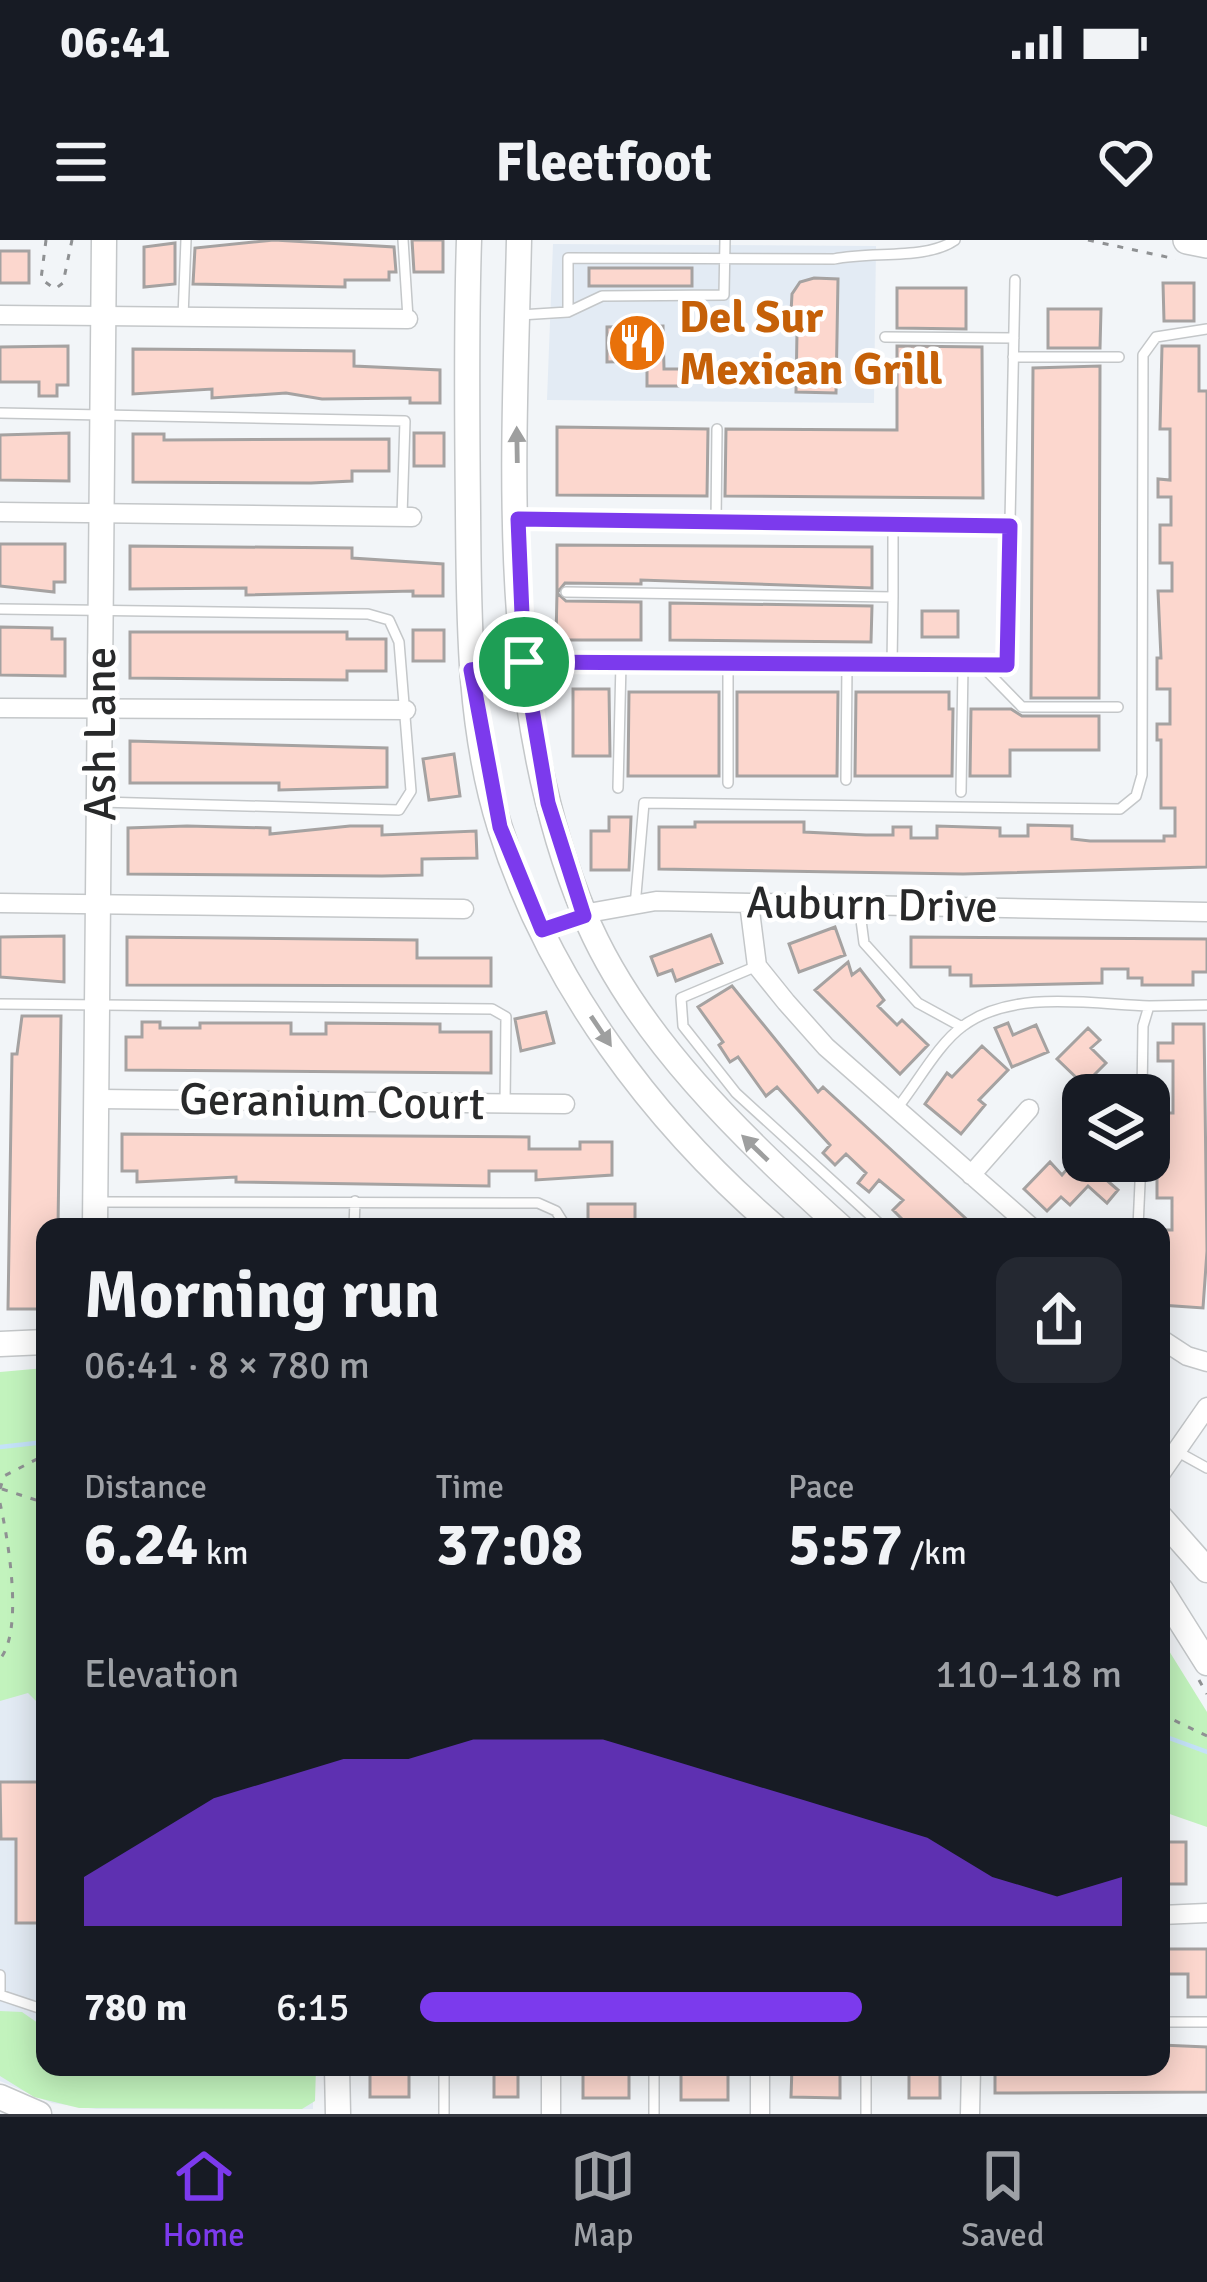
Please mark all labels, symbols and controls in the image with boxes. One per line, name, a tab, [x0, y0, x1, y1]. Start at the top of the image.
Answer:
text: 06:41	[60, 15, 170, 70]
icon: menu	[48, 129, 114, 195]
text: Fleetfoot	[495, 129, 712, 196]
icon: heart	[1093, 129, 1159, 195]
place label: Del Sur Mexican Grill	[679, 290, 943, 397]
restaurant icon: Del Sur Mexican Grill	[606, 312, 668, 374]
one-way arrow	[508, 425, 527, 463]
pin	[473, 611, 575, 713]
icon: arrive	[491, 629, 557, 695]
street label: Ash Lane	[73, 647, 128, 821]
street label: Auburn Drive	[746, 875, 998, 935]
one-way arrow	[589, 1015, 611, 1048]
street label: Geranium Court	[179, 1072, 485, 1132]
map controls	[1062, 1074, 1170, 1182]
button: layers	[1062, 1074, 1170, 1182]
one-way arrow	[741, 1134, 770, 1162]
text: Morning run	[84, 1255, 440, 1336]
button: share	[996, 1257, 1122, 1383]
text: 06:41 · 8 × 780 m	[84, 1341, 370, 1389]
text: Distance	[84, 1467, 207, 1508]
text: Time	[436, 1467, 504, 1508]
text: Pace	[788, 1467, 854, 1508]
text: 6.24	[84, 1508, 198, 1582]
text: 37:08	[436, 1508, 583, 1582]
text: 5:57	[788, 1508, 903, 1582]
text: km	[198, 1533, 249, 1574]
text: /km	[903, 1533, 967, 1574]
text: Elevation	[84, 1650, 239, 1698]
text: 110–118 m	[935, 1650, 1122, 1698]
text: 780 m	[84, 1983, 187, 2031]
text: 6:15	[276, 1983, 350, 2031]
tab: Home	[163, 2143, 245, 2256]
tab: Map	[570, 2143, 636, 2256]
tab: Saved	[961, 2143, 1044, 2256]

